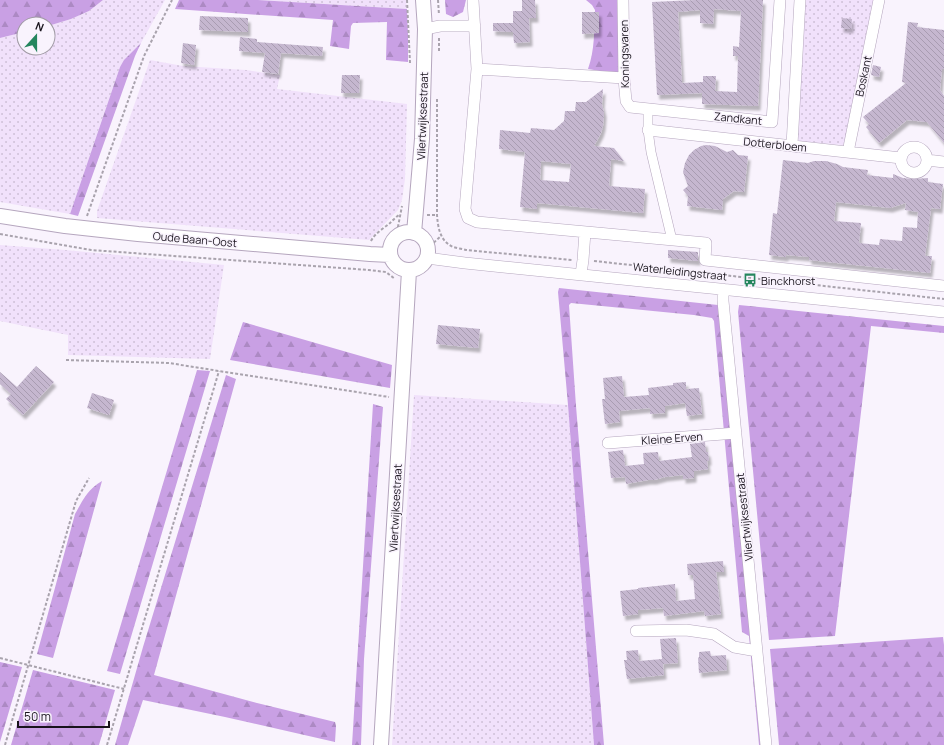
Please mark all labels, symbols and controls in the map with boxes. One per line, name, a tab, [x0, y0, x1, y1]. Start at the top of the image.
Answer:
north arrow	[16, 16, 56, 56]
text: N	[33, 18, 46, 35]
street label: Koningsvaren	[616, 20, 632, 88]
street label: Boskant	[851, 54, 875, 98]
street label: Vliertwijksestraat	[413, 72, 431, 160]
street label: Zandkant	[713, 108, 763, 128]
street label: Dotterbloem	[743, 133, 807, 155]
street label: Oude Baan-Oost	[152, 228, 238, 250]
street label: Waterleidingstraat	[632, 259, 728, 283]
bus stop icon: Binckhorst	[742, 272, 758, 288]
place label: Binckhorst	[761, 273, 815, 288]
street label: Kleine Erven	[641, 428, 703, 448]
street label: Vliertwijksestraat	[385, 464, 405, 552]
street label: Vliertwijksestraat	[732, 472, 756, 562]
scale bar	[18, 703, 109, 729]
text: 50 m	[24, 708, 51, 725]

